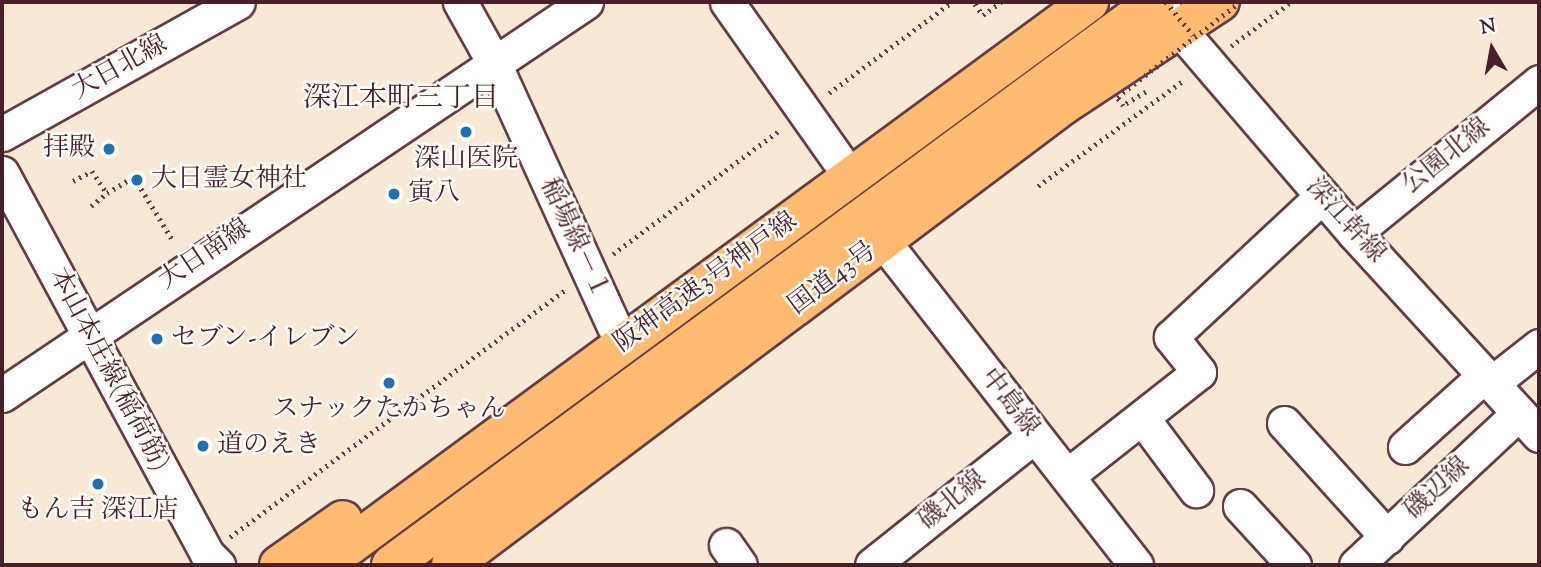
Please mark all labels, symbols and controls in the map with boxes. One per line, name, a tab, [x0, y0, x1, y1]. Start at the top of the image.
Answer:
text: N	[1478, 13, 1498, 42]
north arrow	[1457, 14, 1527, 84]
street label: 大日北線	[67, 29, 173, 107]
district label: 深江本町三丁目	[303, 82, 499, 116]
street label: 公園北線	[1397, 112, 1497, 202]
marker: 深山医院	[456, 122, 476, 142]
place label: 拝殿	[43, 133, 95, 165]
marker: 拝殿	[101, 141, 117, 157]
place label: 深山医院	[414, 144, 518, 176]
place label: 大日霊女神社	[151, 164, 307, 196]
marker: 大日霊女神社	[129, 172, 145, 188]
street label: 深江幹線	[1299, 172, 1391, 270]
street label: 稲場線－１	[532, 173, 616, 305]
place label: 寅八	[408, 178, 460, 210]
marker: 寅八	[386, 186, 402, 202]
street label: 阪神高速3号神戸線	[608, 206, 804, 360]
street label: 大日南線	[153, 213, 257, 297]
street label: 国道43号	[783, 236, 883, 322]
street label: 本山本庄線(稲荷筋)	[41, 263, 175, 477]
place label: セブン-イレブン	[171, 323, 362, 355]
marker: セブン-イレブン	[149, 331, 165, 347]
street label: 中島線	[973, 363, 1045, 443]
marker: スナックたかちゃん	[381, 375, 397, 391]
place label: スナックたかちゃん	[272, 394, 506, 426]
place label: 道のえき	[217, 430, 321, 462]
marker: 道のえき	[195, 438, 211, 454]
street label: 磯辺線	[1399, 451, 1477, 527]
street label: 磯北線	[913, 464, 993, 538]
marker: もん吉 深江店	[90, 476, 106, 492]
place label: もん吉 深江店	[17, 495, 179, 527]

